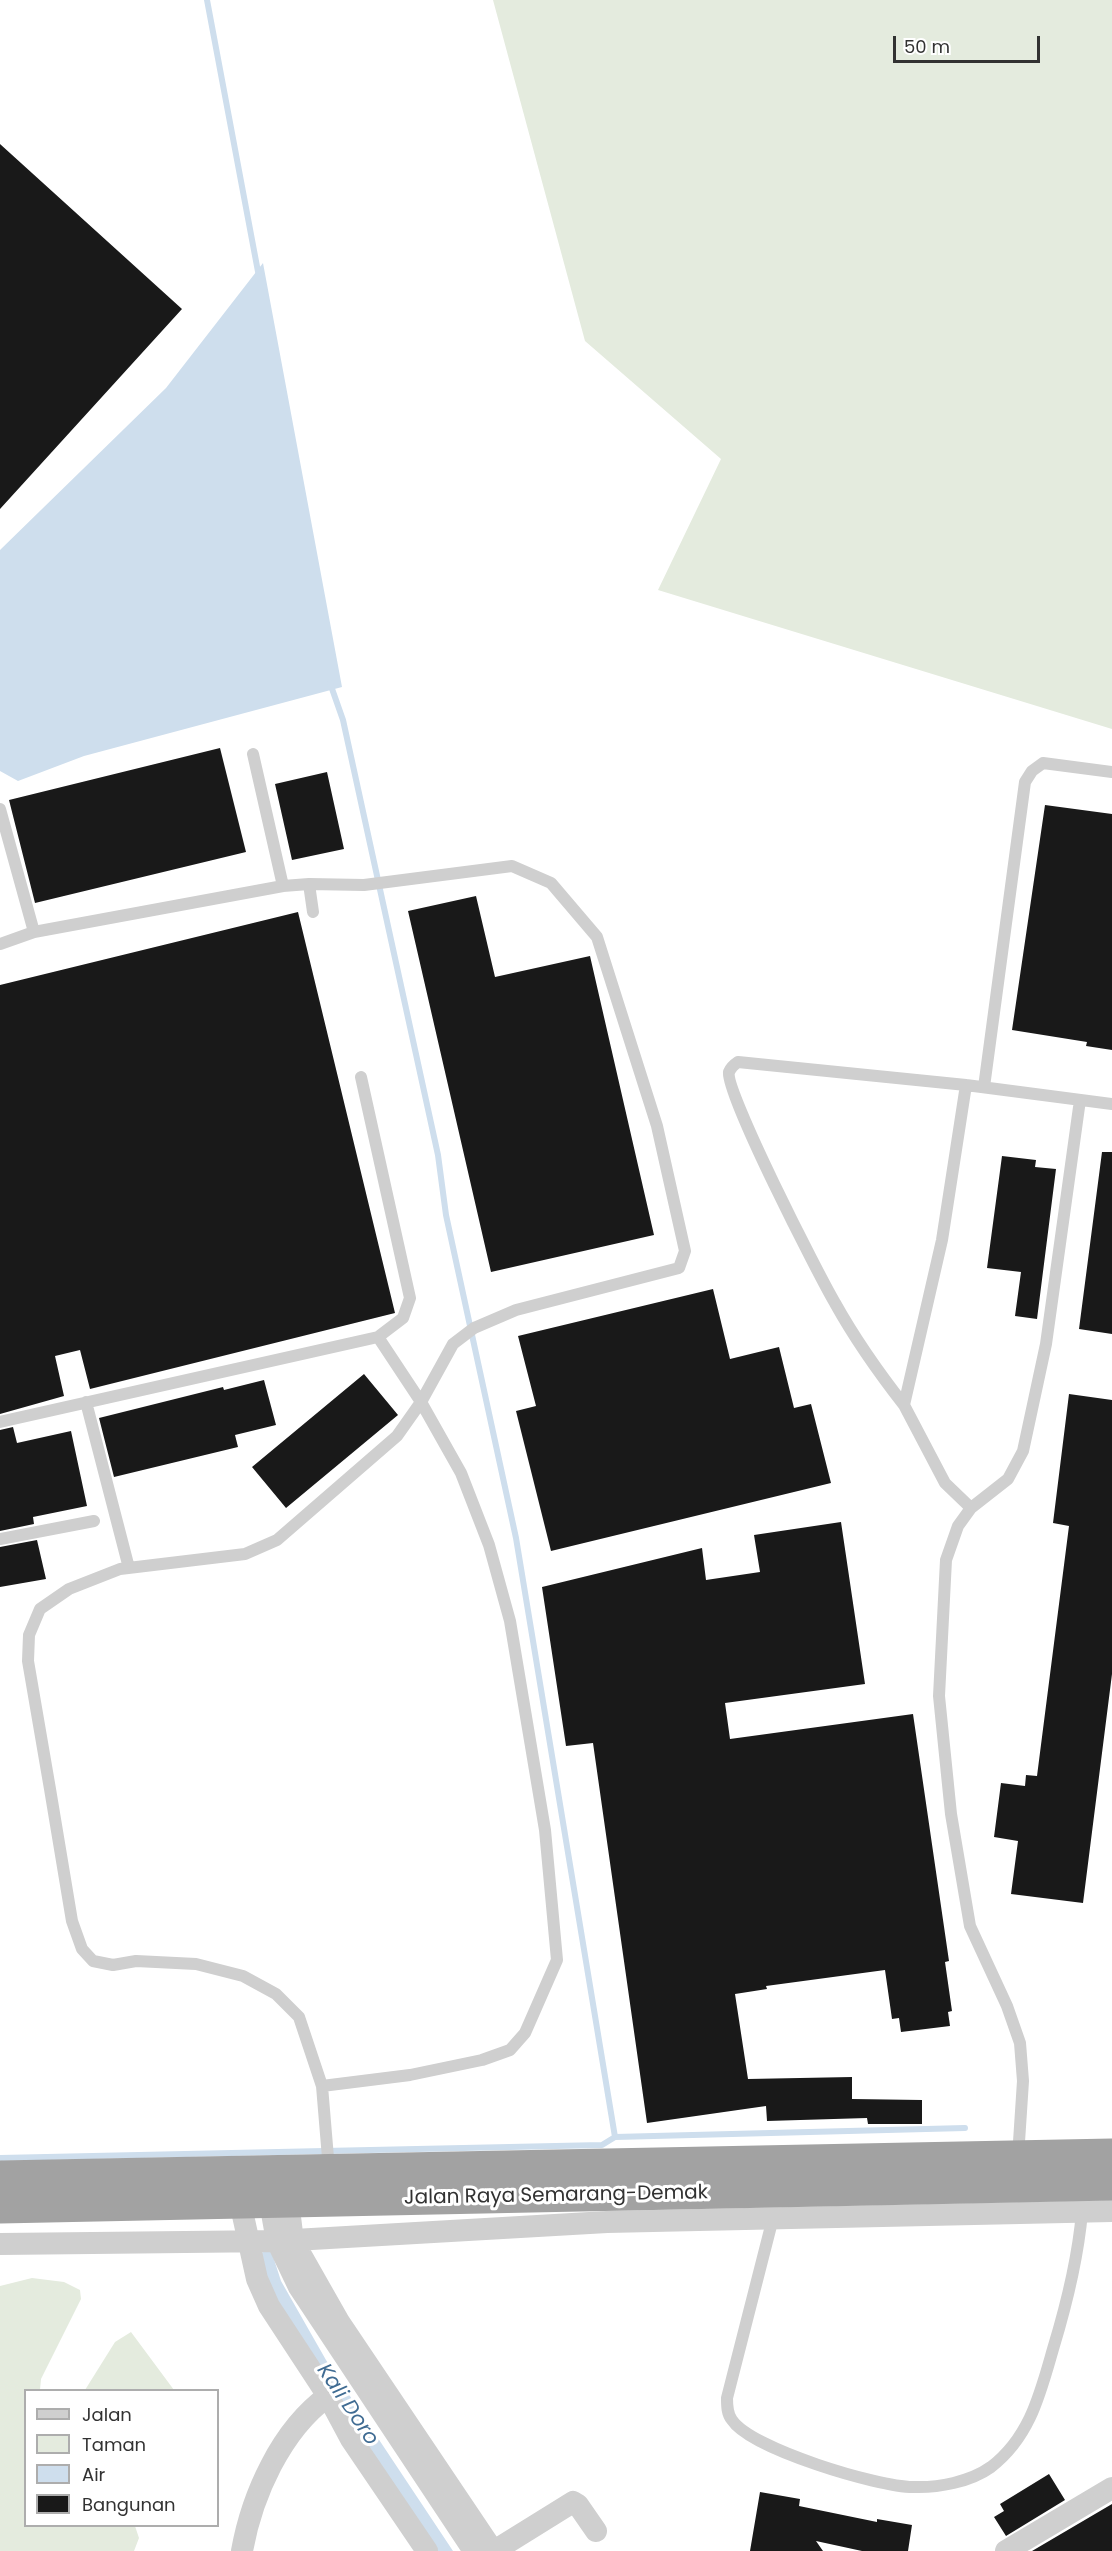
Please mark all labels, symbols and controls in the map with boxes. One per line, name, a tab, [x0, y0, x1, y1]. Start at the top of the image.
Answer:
scale bar	[896, 24, 1043, 62]
text: 50 m	[904, 34, 950, 59]
street label: Jalan Raya Semarang-Demak	[404, 2181, 708, 2211]
water label: Kali Doro	[311, 2359, 383, 2451]
legend	[24, 2389, 219, 2527]
text: Jalan	[82, 2402, 132, 2427]
text: Taman	[82, 2432, 146, 2457]
text: Air	[82, 2462, 105, 2487]
text: Bangunan	[82, 2492, 176, 2517]

